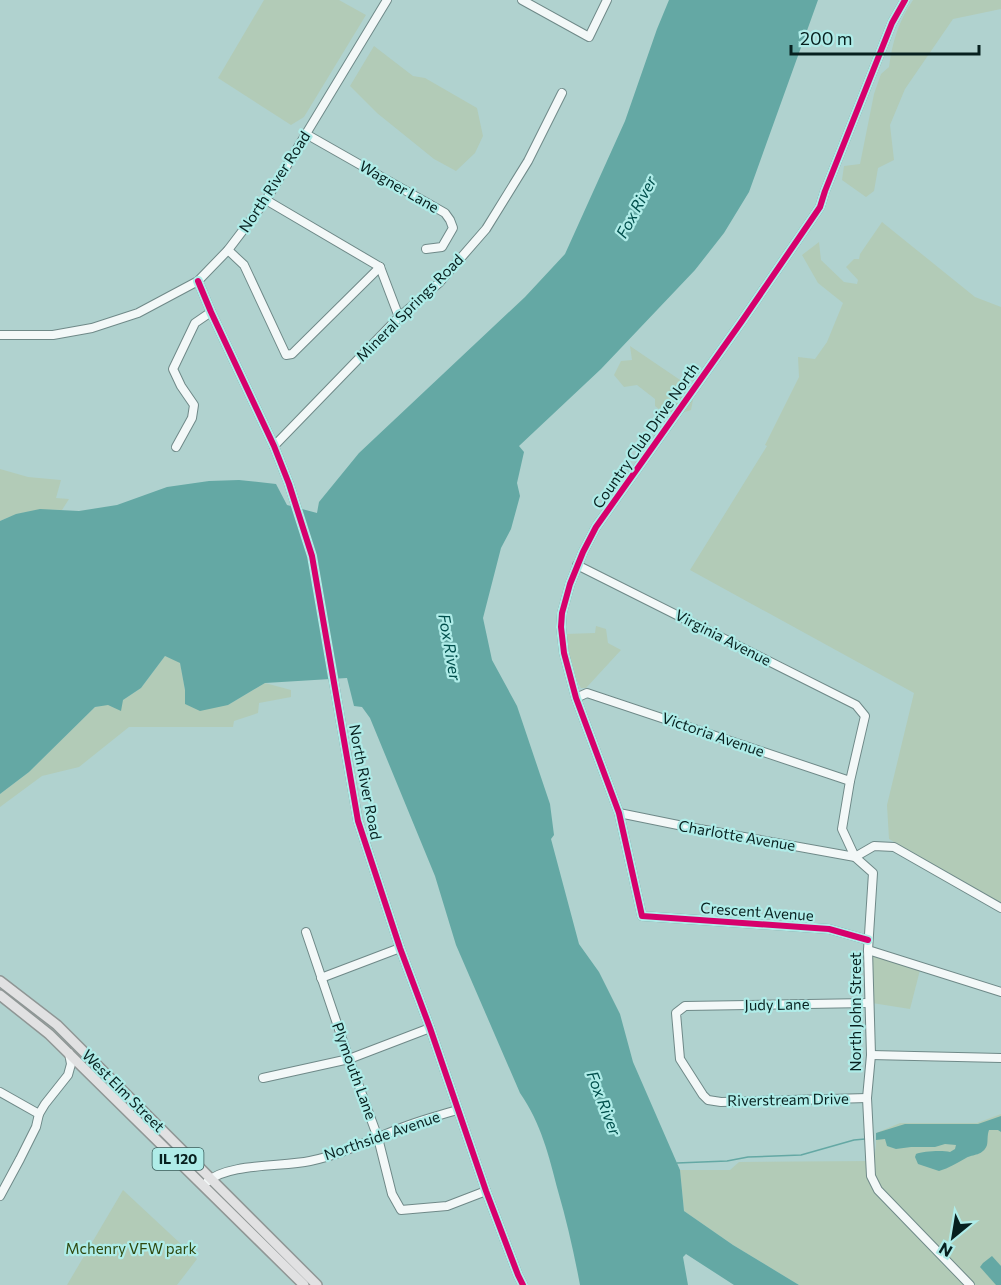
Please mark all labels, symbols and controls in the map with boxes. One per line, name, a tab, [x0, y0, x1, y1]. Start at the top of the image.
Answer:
scale bar	[791, 18, 978, 56]
text: 200 m	[800, 27, 853, 49]
street label: North River Road	[235, 127, 314, 235]
street label: Wagner Lane	[357, 156, 443, 216]
water label: Fox River	[611, 172, 660, 241]
street label: Mineral Springs Road	[352, 250, 467, 365]
street label: Country Club Drive North	[588, 359, 702, 512]
street label: Virginia Avenue	[672, 605, 775, 669]
water label: Fox River	[435, 612, 466, 682]
street label: Victoria Avenue	[660, 708, 767, 760]
street label: North River Road	[346, 723, 386, 841]
street label: Charlotte Avenue	[677, 816, 797, 854]
street label: Crescent Avenue	[700, 898, 814, 924]
street label: North John Street	[846, 952, 864, 1072]
street label: Judy Lane	[744, 994, 810, 1014]
street label: Plymouth Lane	[329, 1020, 381, 1122]
street label: West Elm Street	[79, 1045, 169, 1135]
water label: Fox River	[584, 1068, 626, 1138]
street label: Riverstream Drive	[727, 1089, 849, 1109]
street label: Northside Avenue	[321, 1107, 442, 1163]
road number: IL 120	[152, 1148, 204, 1170]
north arrow	[923, 1207, 983, 1267]
park label: Mchenry VFW park	[65, 1239, 197, 1257]
text: N	[935, 1239, 955, 1262]

